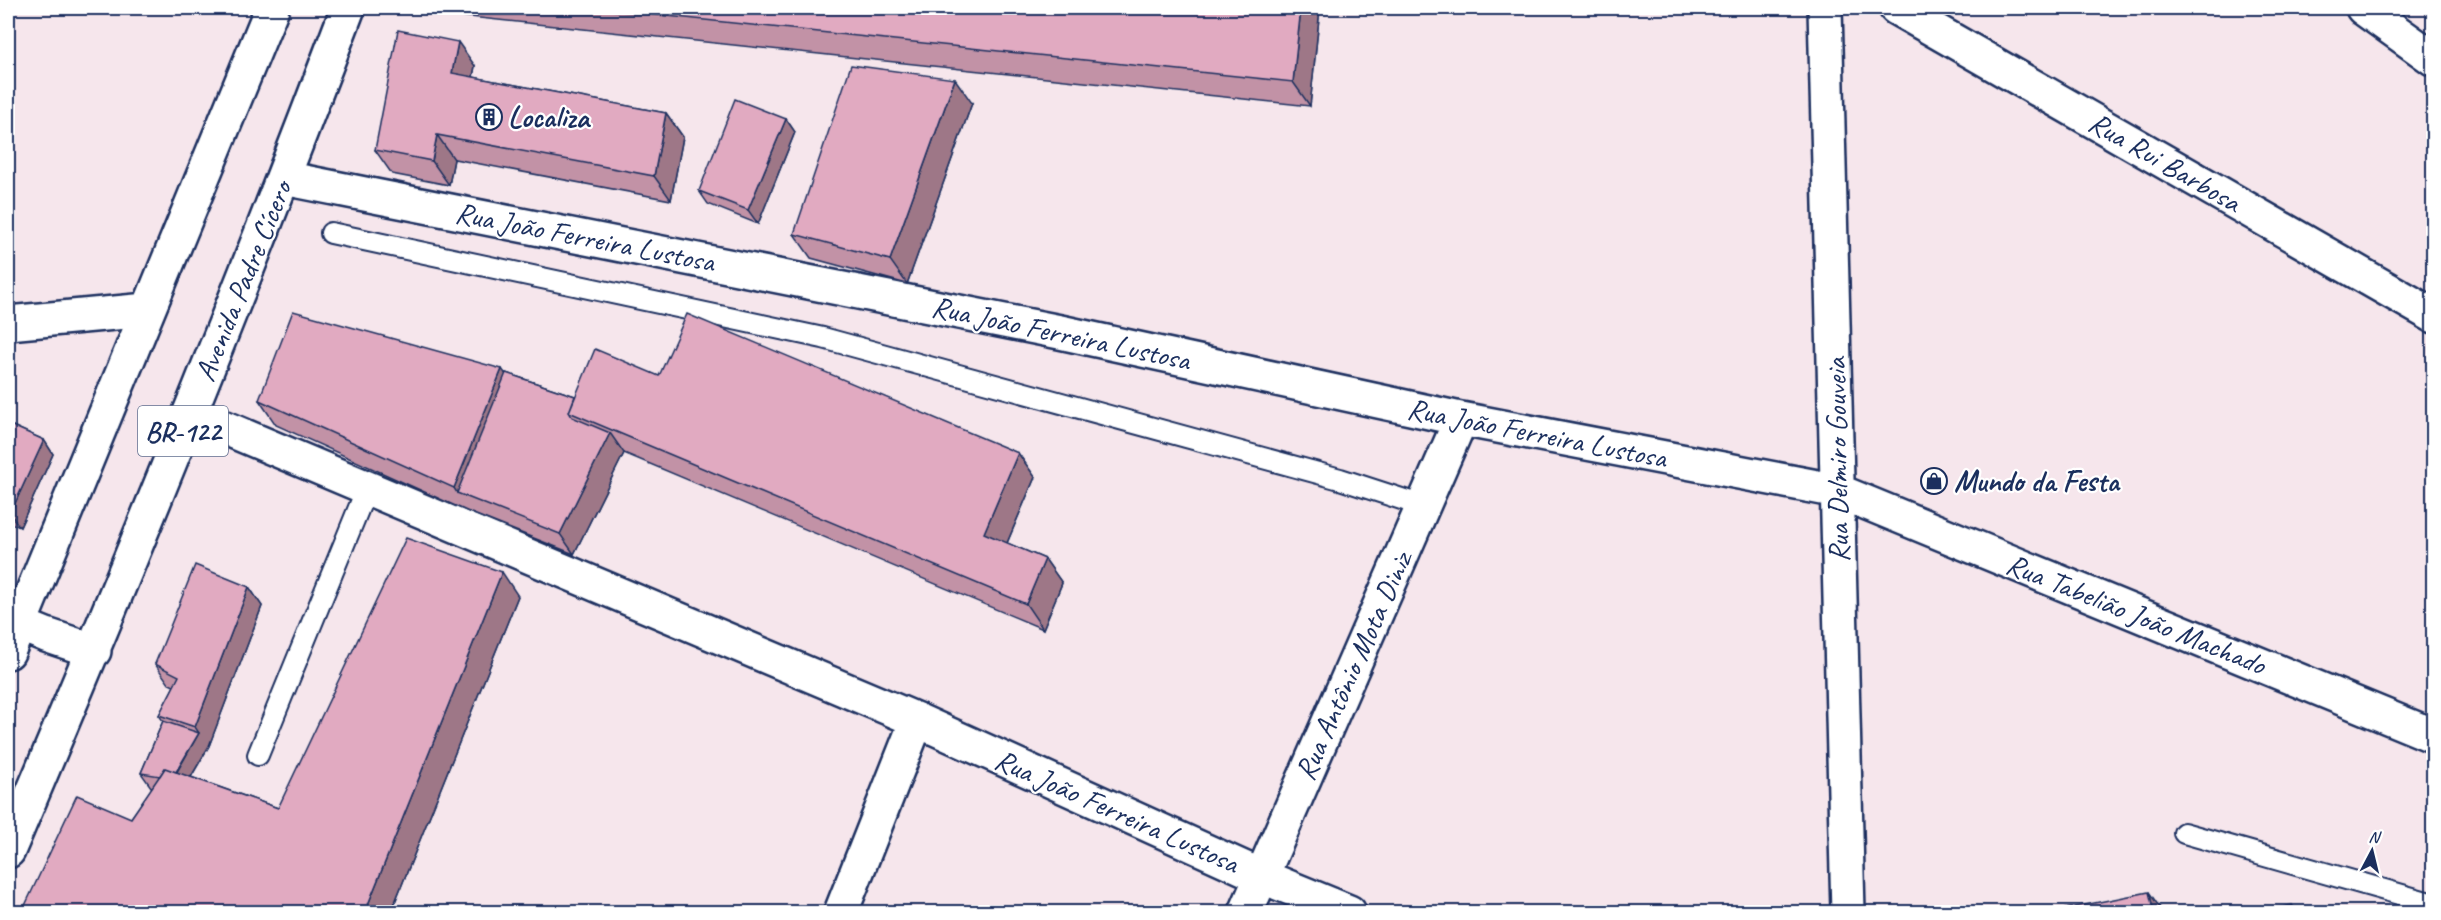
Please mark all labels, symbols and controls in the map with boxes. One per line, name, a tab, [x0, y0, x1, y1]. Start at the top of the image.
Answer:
place label: Localiza	[508, 98, 592, 136]
building icon: Localiza	[474, 102, 504, 132]
street label: Rua Rui Barbosa	[2082, 103, 2250, 222]
street label: Avenida Padre Cícero	[186, 172, 302, 387]
street label: Rua João Ferreira Lustosa	[452, 193, 720, 281]
street label: Rua João Ferreira Lustosa	[928, 287, 1196, 379]
street label: Rua Delmiro Gouveia	[1816, 355, 1858, 563]
street label: Rua João Ferreira Lustosa	[1404, 389, 1672, 477]
road number: BR-122	[138, 406, 228, 456]
place label: Mundo da Festa	[1954, 462, 2121, 500]
shop icon: Mundo da Festa	[1919, 466, 1949, 496]
street label: Rua Antônio Mota Diniz	[1286, 543, 1422, 786]
street label: Rua Tabelião João Machado	[2001, 545, 2273, 684]
street label: Rua João Ferreira Lustosa	[989, 740, 1247, 883]
north arrow	[2342, 821, 2402, 881]
text: N	[2368, 827, 2383, 848]

